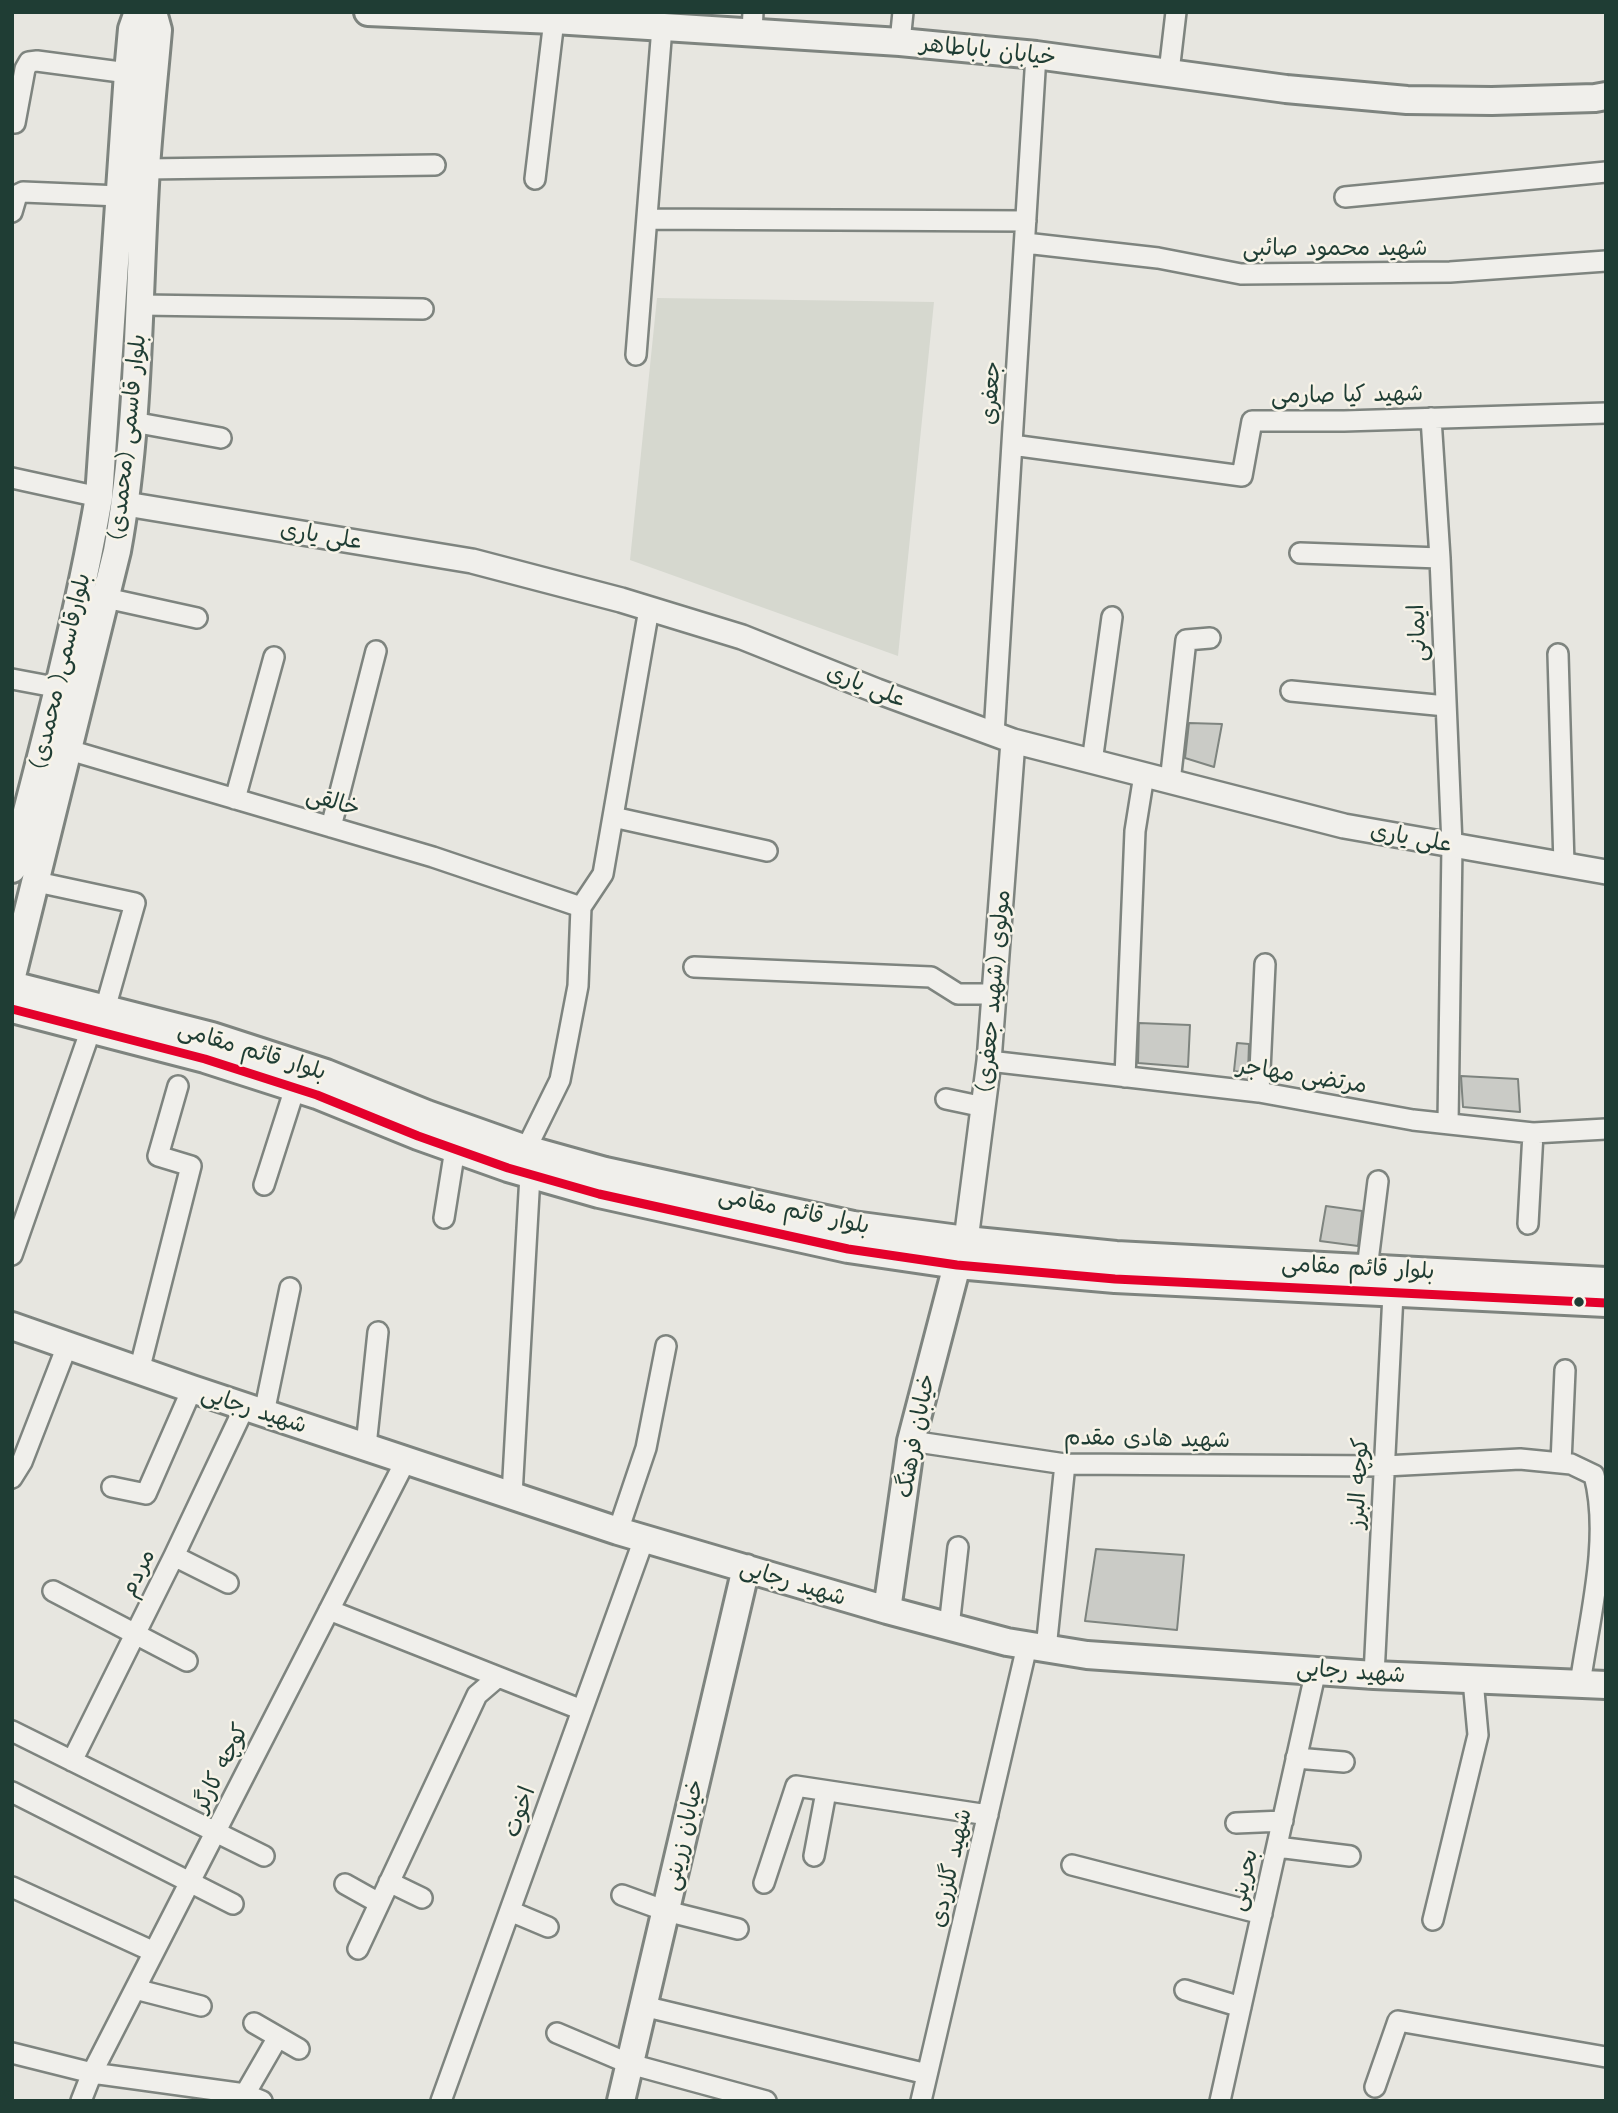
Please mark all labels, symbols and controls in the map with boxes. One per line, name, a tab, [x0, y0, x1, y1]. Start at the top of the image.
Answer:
street label: خیابان باباطاهر	[919, 30, 1057, 72]
street label: شهید محمود صائبی	[1243, 234, 1427, 262]
street label: بلوار قاسمی (محمدی)	[103, 333, 153, 541]
street label: جعفری	[975, 360, 1007, 426]
street label: شهید کیا صارمی	[1271, 380, 1423, 410]
street label: علی یاری	[278, 516, 364, 556]
street label: بلوارقاسمی( محمدی)	[25, 570, 97, 772]
street label: ایمانی	[1403, 604, 1433, 662]
street label: علی یاری	[823, 658, 909, 714]
street label: خالقی	[303, 781, 363, 823]
street label: علی یاری	[1368, 817, 1454, 859]
street label: مولوی (شهید جعفری)	[971, 889, 1017, 1093]
street label: بلوار قائم مقامی	[175, 1015, 329, 1087]
street label: مرتضی مهاجر	[1235, 1052, 1369, 1100]
street label: بلوار قائم مقامی	[716, 1182, 872, 1240]
street label: بلوار قائم مقامی	[1281, 1250, 1435, 1286]
unlabelled marker	[1572, 1295, 1586, 1309]
street label: خیابان فرهنگ	[890, 1372, 942, 1500]
street label: شهید رجایی	[198, 1380, 310, 1440]
street label: شهید هادی مقدم	[1064, 1424, 1230, 1454]
street label: کوچه البرز	[1343, 1437, 1375, 1529]
street label: مردم	[115, 1545, 161, 1601]
street label: شهید رجایی	[737, 1554, 849, 1612]
street label: شهید رجایی	[1295, 1654, 1407, 1690]
street label: کوچه کارگر	[187, 1719, 255, 1817]
street label: خیابان زرینی	[658, 1777, 710, 1893]
street label: اخوت	[498, 1783, 542, 1841]
street label: شهید گلزردی	[924, 1806, 978, 1930]
street label: بحرینی	[1224, 1846, 1264, 1914]

